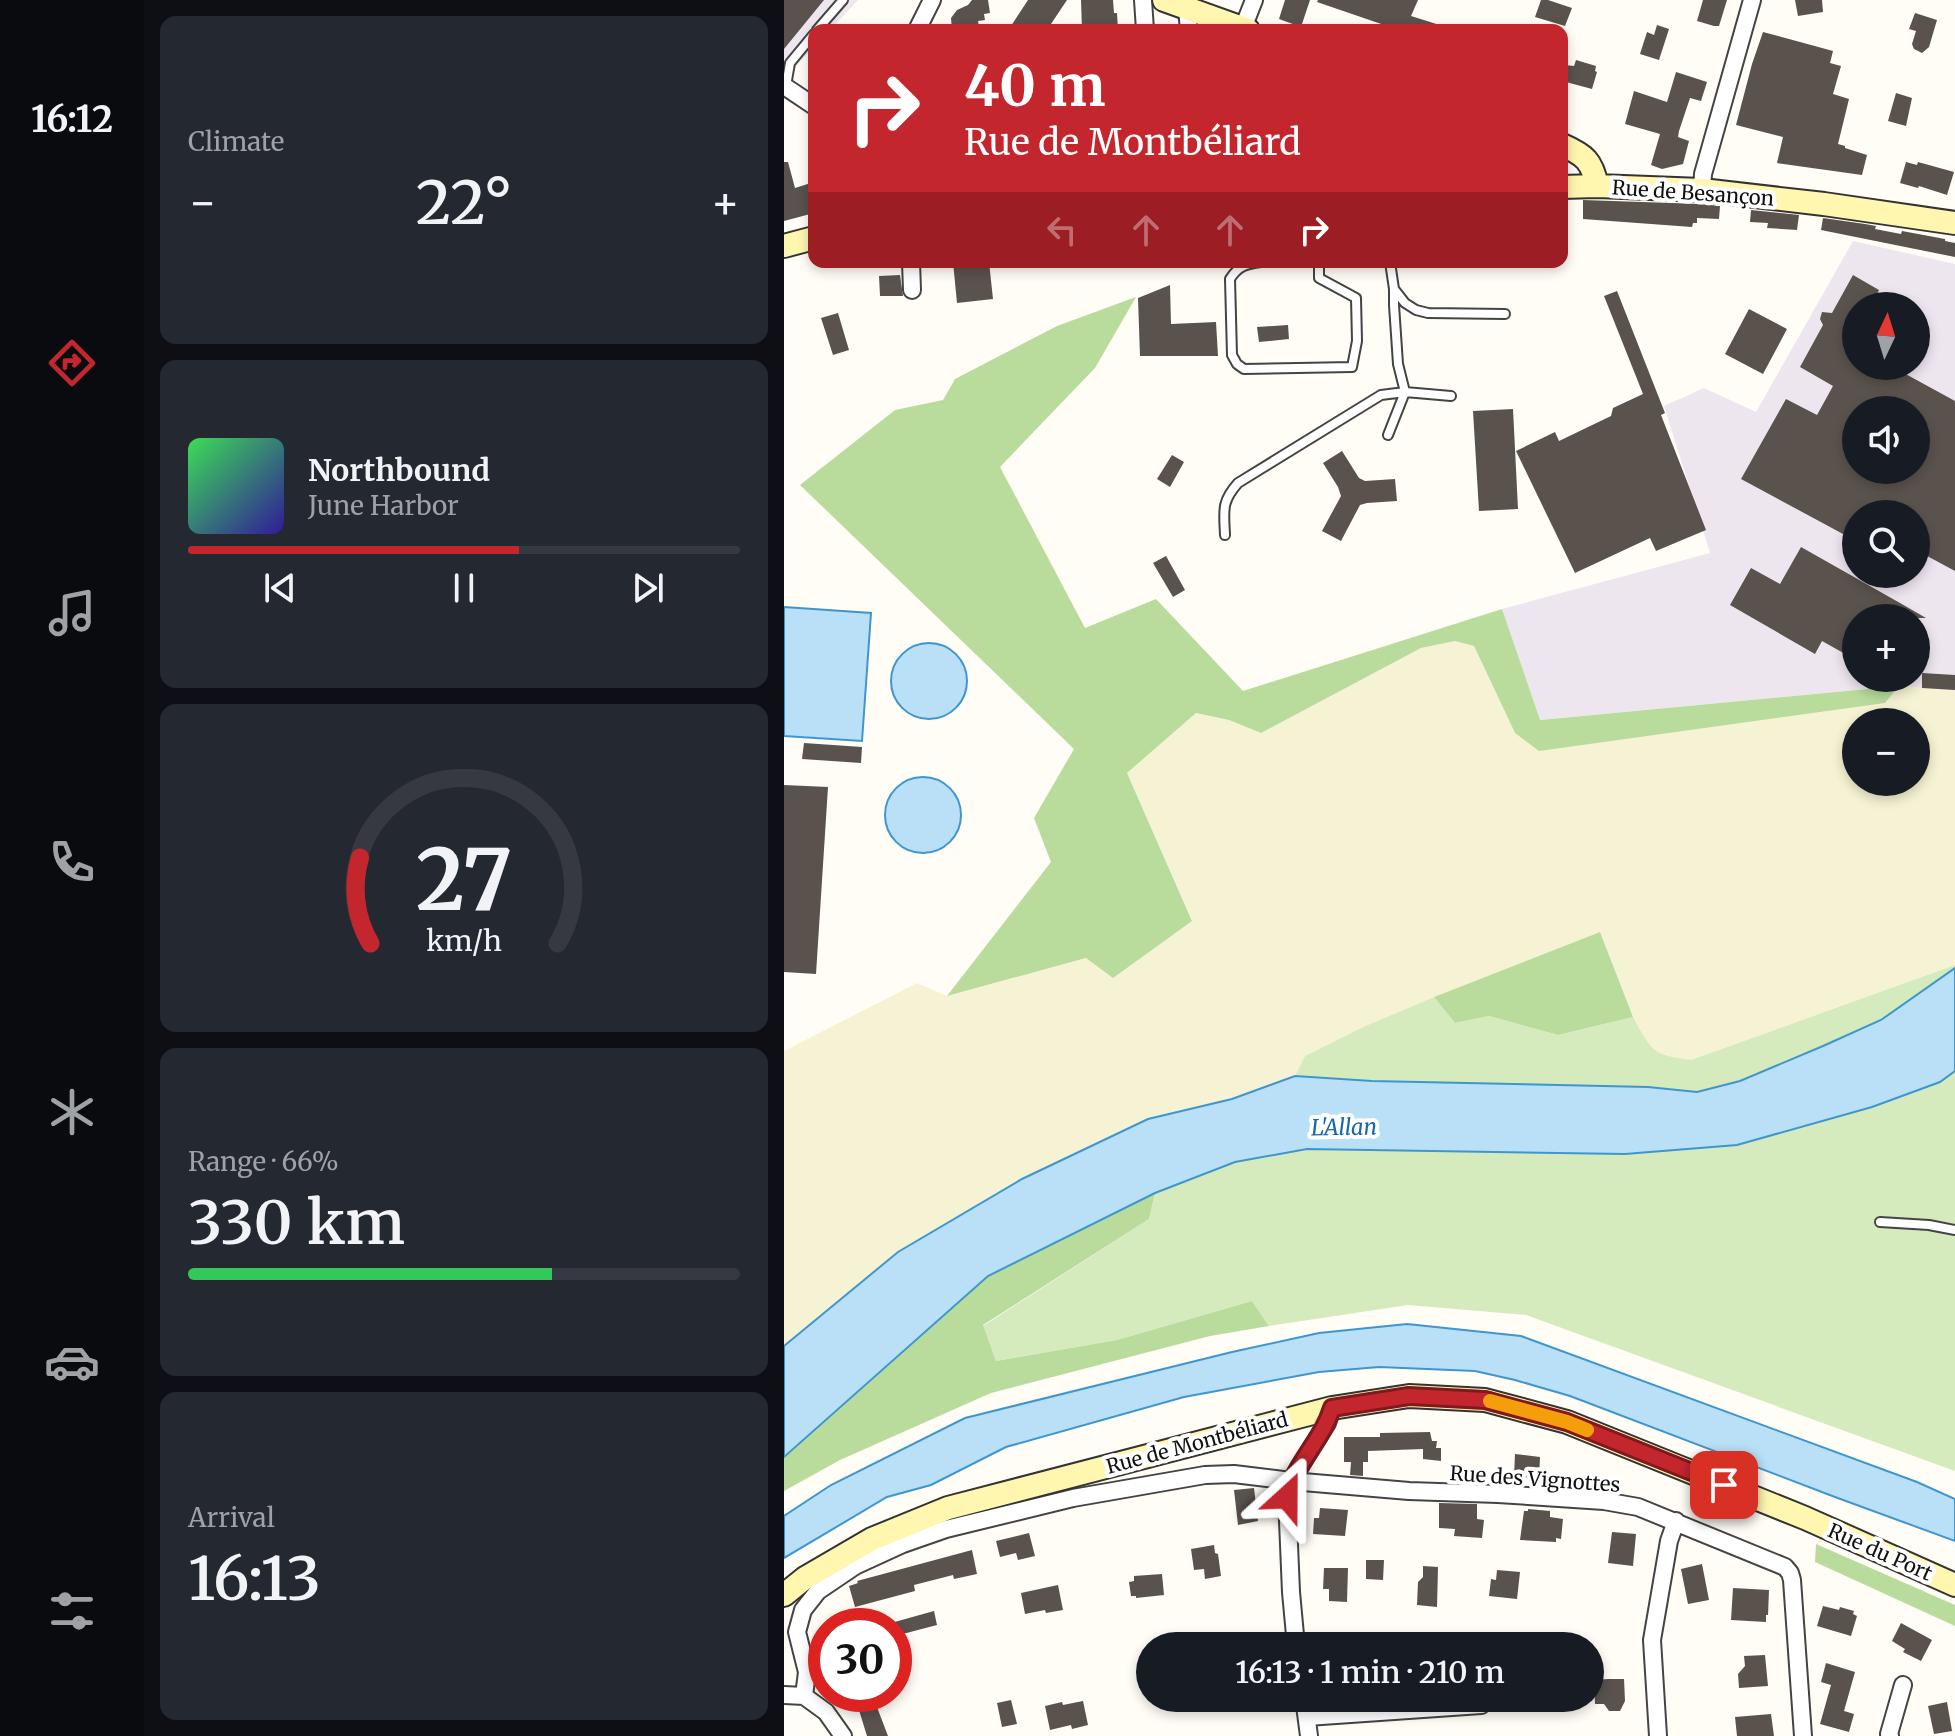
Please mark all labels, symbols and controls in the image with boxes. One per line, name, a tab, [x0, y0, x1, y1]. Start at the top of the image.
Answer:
text: 40 m	[964, 51, 1106, 121]
icon: right	[832, 56, 936, 160]
text: 16:12	[31, 97, 113, 142]
text: Rue de Montbéliard	[964, 120, 1301, 165]
text: Climate	[188, 125, 284, 158]
text: 22°	[416, 165, 512, 240]
street label: Rue de Besançon	[1611, 174, 1775, 211]
text: −	[188, 175, 217, 230]
text: +	[711, 175, 740, 230]
icon: left	[1040, 208, 1084, 252]
icon: ahead	[1124, 208, 1168, 252]
icon: ahead	[1208, 208, 1252, 252]
icon: right	[1292, 208, 1336, 252]
north arrow	[1842, 292, 1930, 380]
map controls	[1842, 292, 1930, 796]
icon: directions	[44, 335, 100, 391]
button: sound	[1842, 396, 1930, 484]
text: Northbound	[308, 451, 490, 489]
text: June Harbor	[308, 489, 459, 522]
button: search	[1842, 500, 1930, 588]
icon: previous	[258, 566, 302, 610]
icon: pause	[442, 566, 486, 610]
icon: next	[626, 566, 670, 610]
icon: music	[44, 585, 100, 641]
button: +	[1842, 604, 1930, 692]
button: −	[1842, 708, 1930, 796]
text: 27	[416, 828, 512, 933]
icon: phone	[44, 834, 100, 890]
text: km/h	[426, 923, 502, 959]
icon: climate	[44, 1084, 100, 1140]
water label: L'Allan	[1311, 1112, 1377, 1142]
text: Range · 66%	[188, 1145, 339, 1178]
text: 330 km	[188, 1185, 405, 1260]
icon: car	[44, 1334, 100, 1390]
street label: Rue de Montbéliard	[1103, 1406, 1291, 1479]
pin	[1690, 1451, 1758, 1519]
position arrow	[1245, 1455, 1329, 1539]
street label: Rue des Vignottes	[1449, 1460, 1621, 1497]
icon: arrive	[1702, 1463, 1746, 1507]
text: Arrival	[188, 1501, 275, 1534]
street label: Rue du Port	[1824, 1517, 1936, 1586]
text: 16:13	[188, 1541, 321, 1616]
icon: filters	[44, 1583, 100, 1639]
speed limit sign: 30	[808, 1608, 912, 1712]
text: 16:13 · 1 min · 210 m	[1235, 1653, 1505, 1691]

